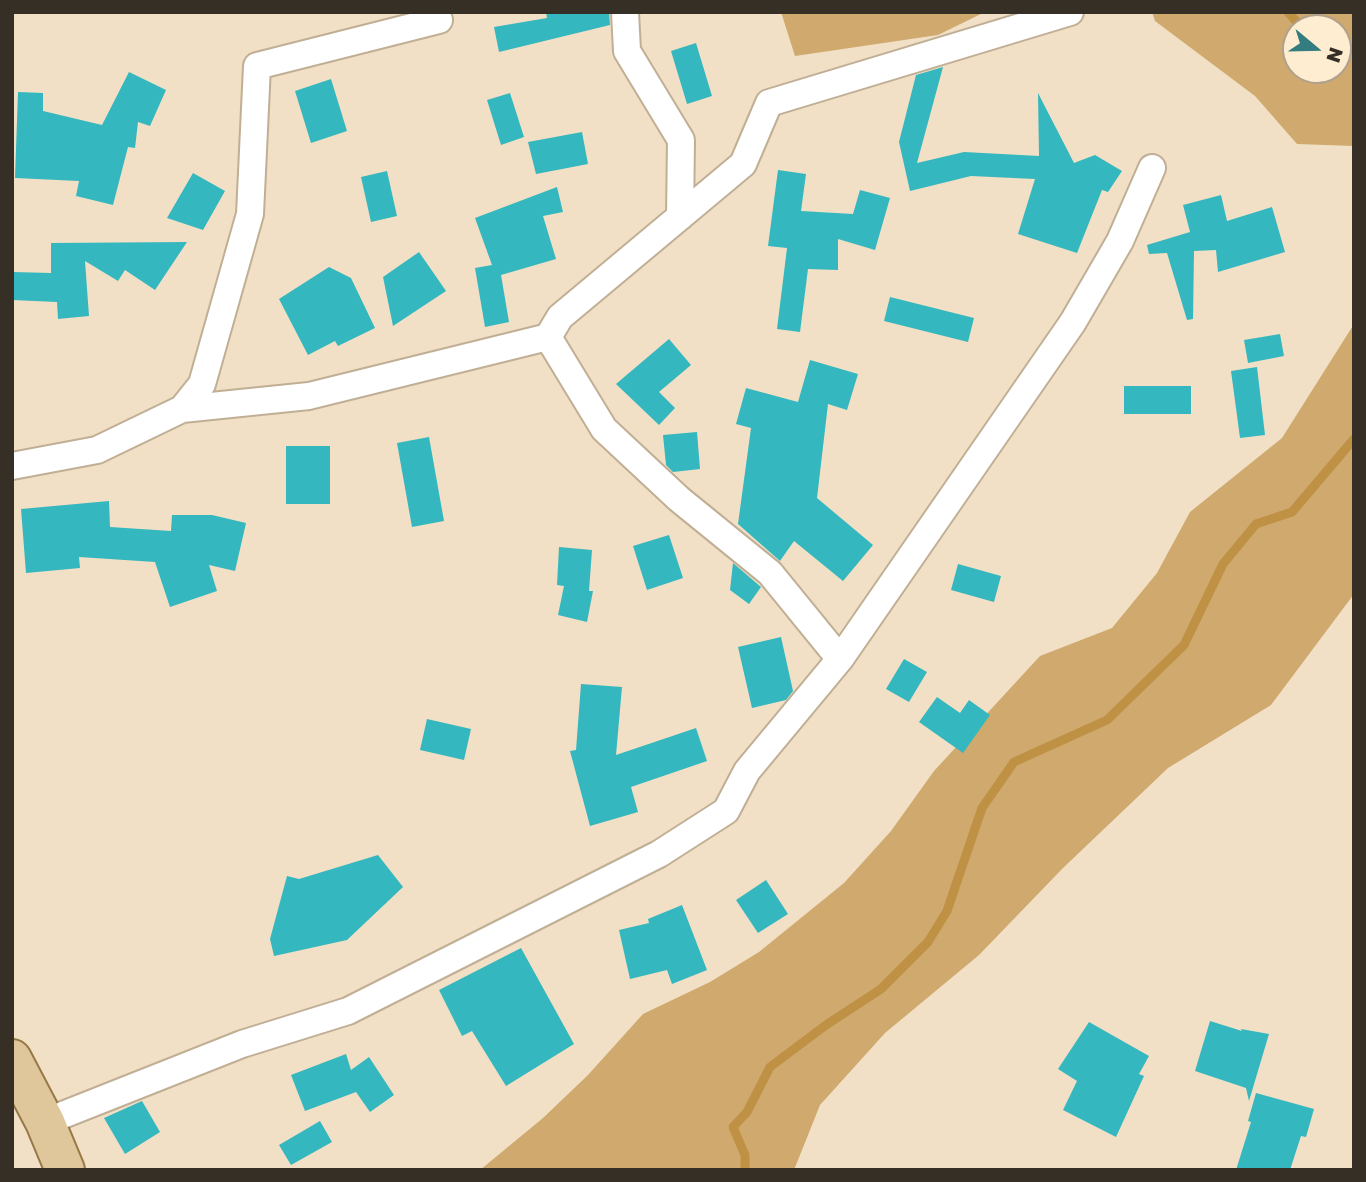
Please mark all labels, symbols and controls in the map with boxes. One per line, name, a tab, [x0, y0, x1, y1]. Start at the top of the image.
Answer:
north arrow	[1282, 14, 1352, 84]
text: N	[1322, 45, 1349, 66]

